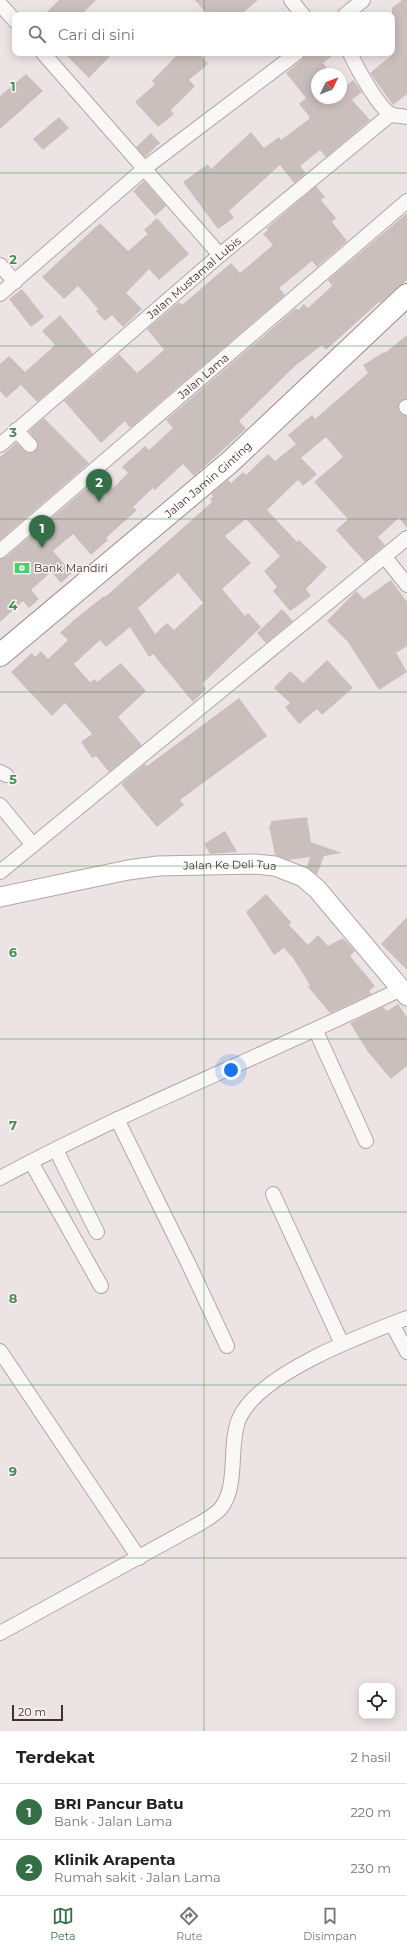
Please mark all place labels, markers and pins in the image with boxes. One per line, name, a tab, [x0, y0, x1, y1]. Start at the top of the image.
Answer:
pin: 2	[86, 469, 112, 502]
pin: 1	[29, 515, 55, 548]
bank icon: Bank Mandiri	[13, 559, 31, 577]
place label: Bank Mandiri	[34, 561, 108, 575]

